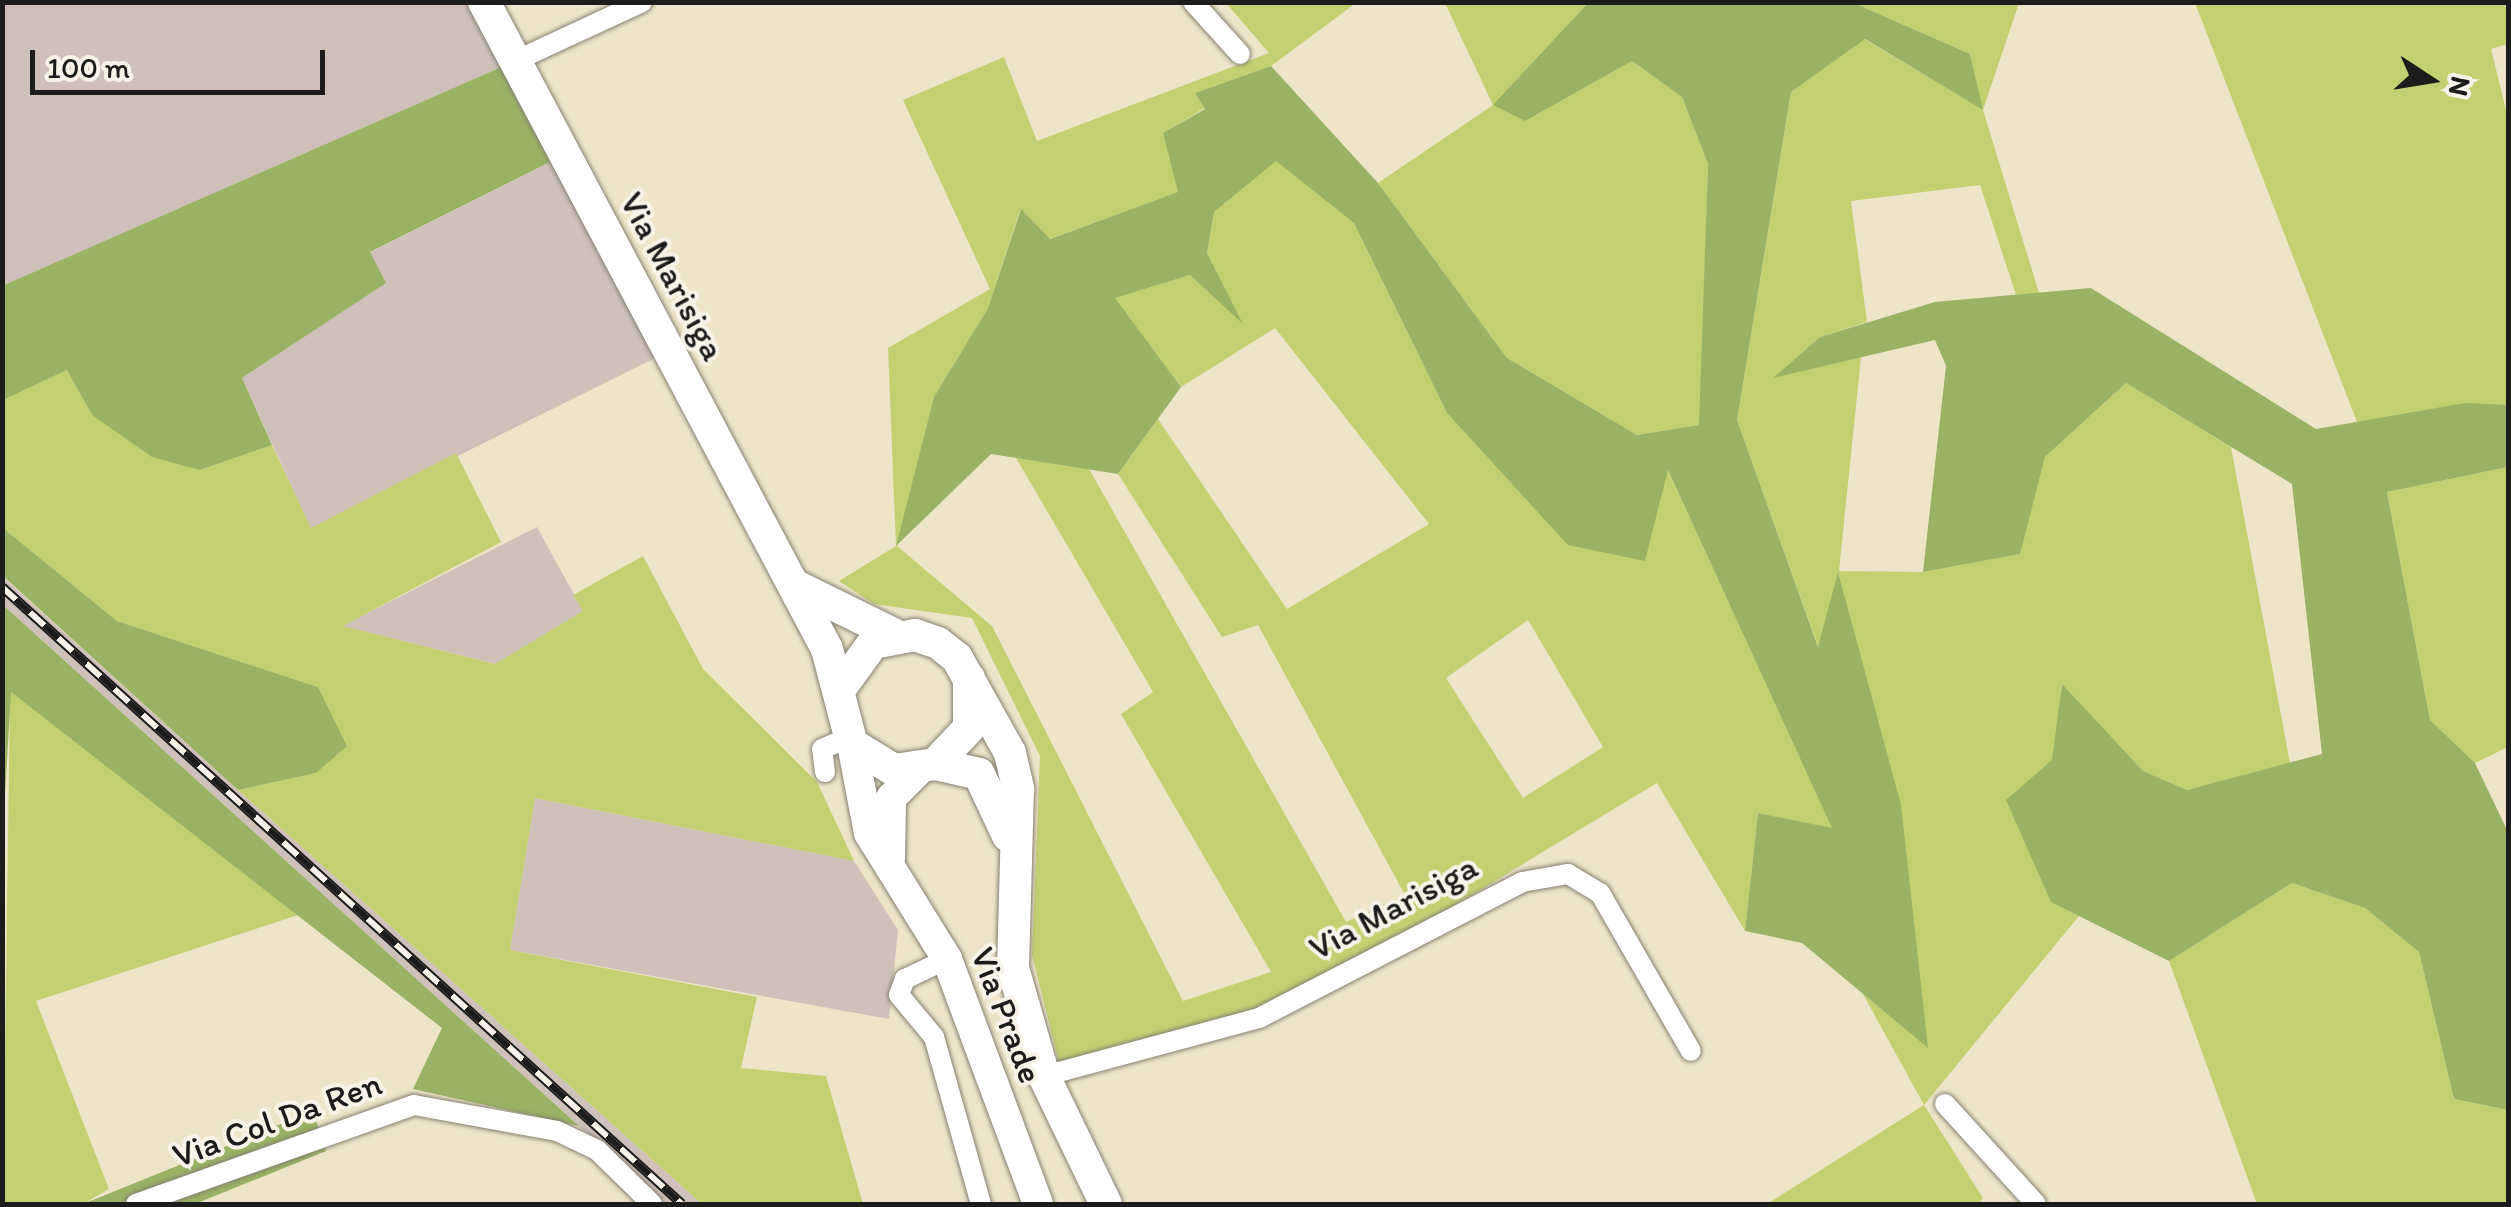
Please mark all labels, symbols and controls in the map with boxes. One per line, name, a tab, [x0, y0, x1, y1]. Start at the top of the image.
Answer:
scale bar	[35, 30, 330, 92]
north arrow	[2381, 30, 2481, 130]
text: 100 m	[47, 49, 130, 86]
text: N	[2442, 73, 2479, 99]
street label: Via Marisiga	[611, 185, 735, 367]
street label: Via Marisiga	[1302, 845, 1484, 969]
street label: Via Prade	[962, 941, 1052, 1089]
street label: Via Col Da Ren	[167, 1062, 387, 1176]

